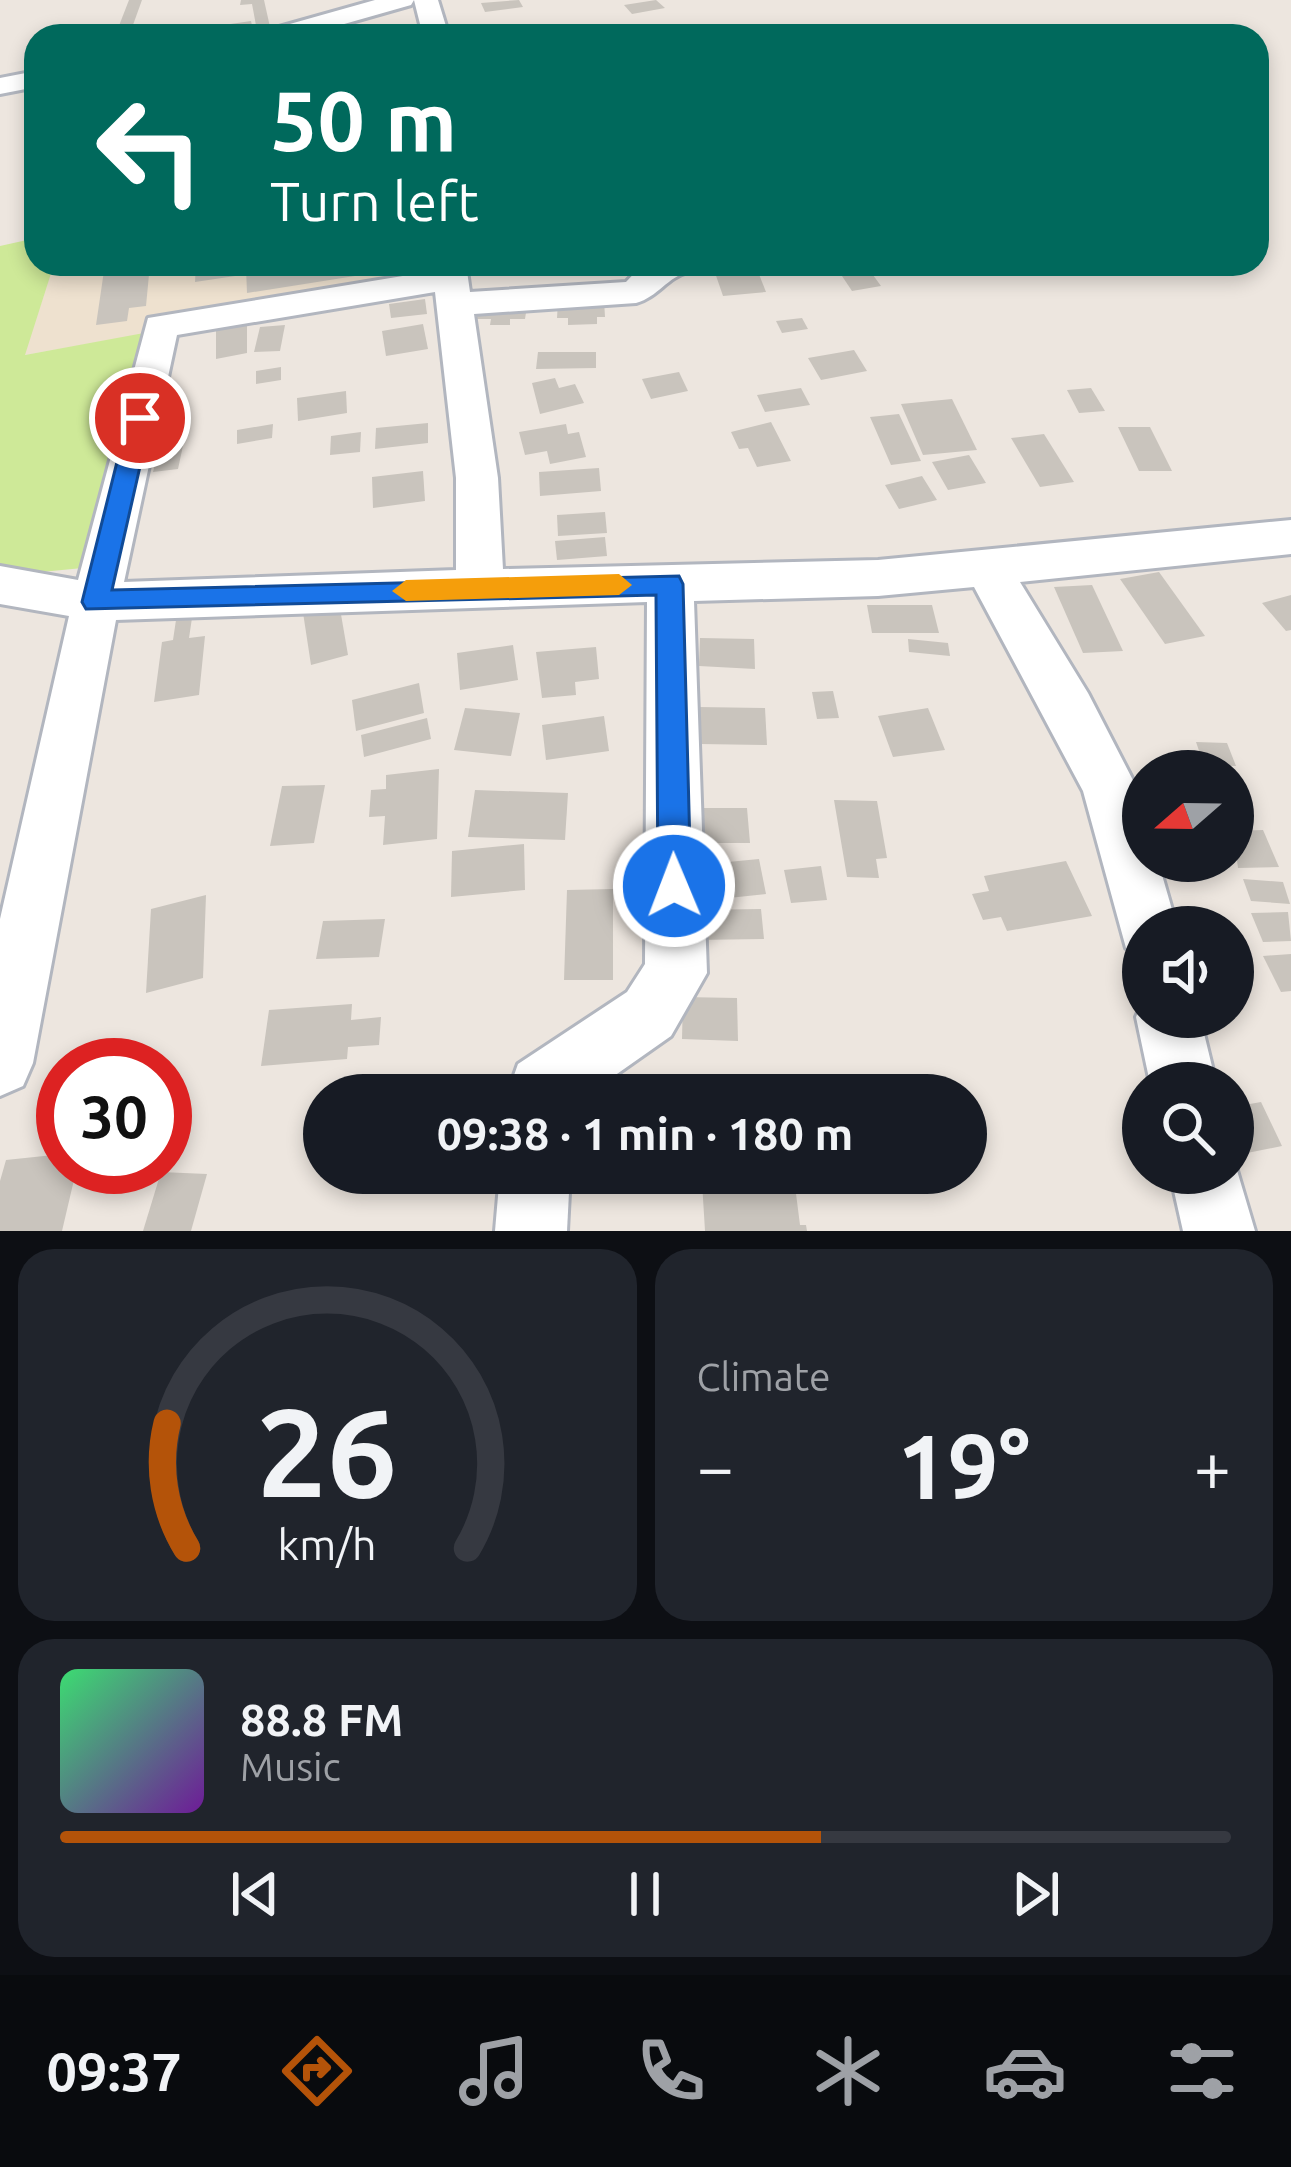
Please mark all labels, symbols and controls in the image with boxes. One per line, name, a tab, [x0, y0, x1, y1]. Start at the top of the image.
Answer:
icon: left	[72, 72, 228, 228]
text: 50 m	[270, 73, 457, 167]
text: Turn left	[270, 171, 479, 231]
pin	[89, 367, 191, 469]
icon: arrive	[107, 385, 173, 451]
north arrow	[1122, 750, 1254, 882]
map controls	[1122, 750, 1254, 1194]
position arrow	[611, 823, 737, 949]
button: sound	[1122, 906, 1254, 1038]
speed limit sign: 30	[36, 1038, 192, 1194]
button: search	[1122, 1062, 1254, 1194]
text: 09:38 · 1 min · 180 m	[437, 1108, 853, 1159]
text: Climate	[697, 1355, 831, 1398]
text: 26	[257, 1381, 398, 1521]
text: 19°	[897, 1415, 1030, 1516]
text: −	[697, 1429, 734, 1503]
text: +	[1194, 1429, 1231, 1503]
text: km/h	[278, 1520, 377, 1568]
text: 88.8 FM	[240, 1694, 403, 1745]
text: Music	[240, 1745, 341, 1788]
icon: previous	[222, 1861, 288, 1927]
icon: pause	[612, 1861, 678, 1927]
icon: next	[1003, 1861, 1069, 1927]
icon: directions	[275, 2029, 359, 2113]
icon: music	[452, 2029, 536, 2113]
icon: phone	[629, 2029, 713, 2113]
icon: climate	[806, 2029, 890, 2113]
icon: car	[983, 2029, 1067, 2113]
icon: filters	[1160, 2029, 1244, 2113]
text: 09:37	[47, 2041, 182, 2101]

